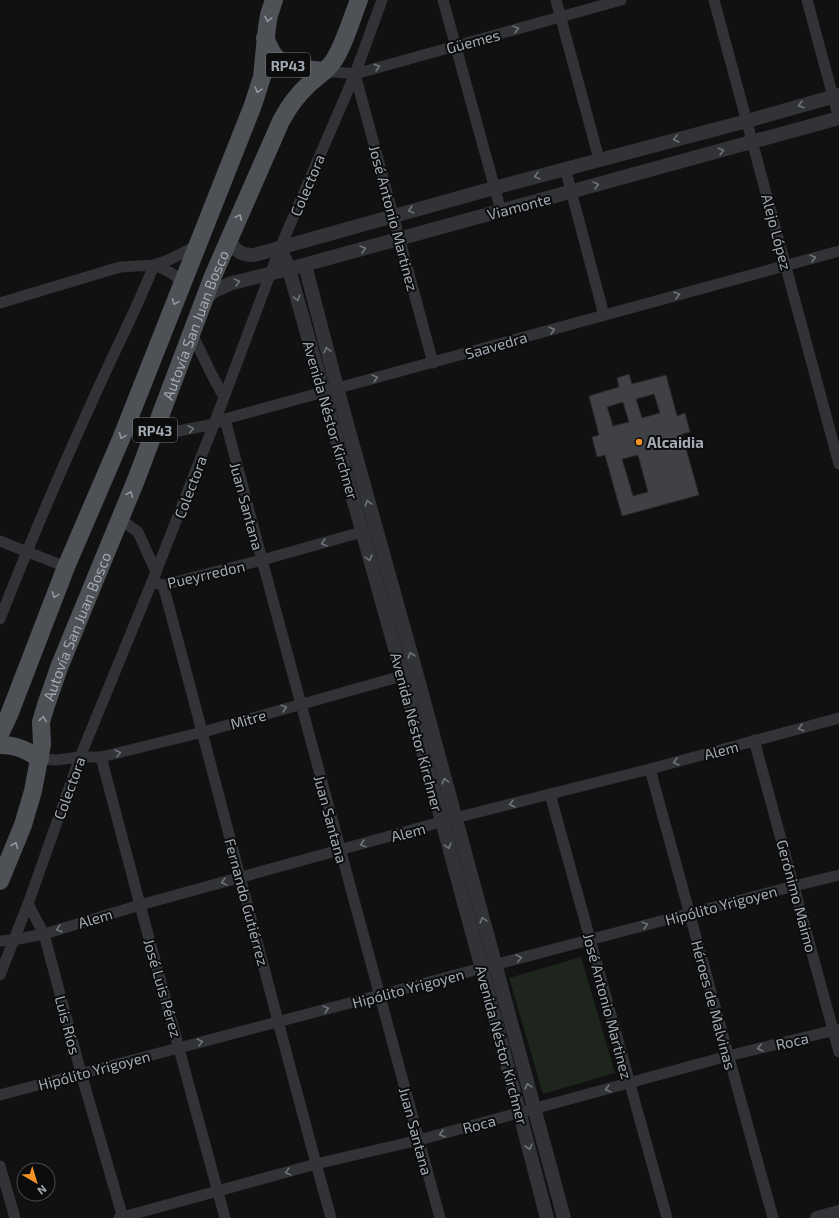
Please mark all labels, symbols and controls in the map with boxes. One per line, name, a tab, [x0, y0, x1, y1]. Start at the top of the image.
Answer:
one-way arrow	[265, 15, 273, 22]
street label: Güemes	[444, 25, 502, 57]
one-way arrow	[512, 25, 519, 34]
road number: RP43	[266, 53, 310, 77]
one-way arrow	[374, 64, 380, 72]
one-way arrow	[254, 86, 262, 93]
one-way arrow	[798, 101, 805, 109]
one-way arrow	[673, 134, 680, 143]
street label: José Antonio Martinez	[366, 143, 422, 293]
one-way arrow	[718, 147, 725, 156]
street label: Colectora	[286, 151, 328, 219]
one-way arrow	[533, 171, 540, 180]
one-way arrow	[592, 181, 599, 190]
street label: Viamonte	[485, 189, 553, 223]
street label: Alejo López	[757, 192, 796, 272]
one-way arrow	[408, 206, 415, 214]
one-way arrow	[234, 213, 242, 221]
one-way arrow	[359, 245, 366, 254]
street label: Autovía San Juan Bosco	[158, 247, 232, 402]
one-way arrow	[809, 255, 816, 263]
one-way arrow	[233, 278, 240, 287]
one-way arrow	[673, 291, 680, 300]
one-way arrow	[292, 295, 301, 302]
one-way arrow	[171, 299, 179, 306]
one-way arrow	[548, 326, 555, 335]
street label: Saavedra	[463, 328, 529, 362]
street label: Avenida Néstor Kirchner	[300, 339, 362, 501]
one-way arrow	[323, 347, 332, 354]
one-way arrow	[371, 375, 378, 383]
road number: RP43	[133, 418, 177, 442]
one-way arrow	[188, 425, 194, 433]
one-way arrow	[118, 433, 126, 440]
place label: Alcaidia	[647, 433, 704, 451]
marker: Alcaidia	[634, 437, 644, 447]
street label: Colectora	[170, 453, 210, 521]
street label: Juan Santana	[227, 460, 267, 552]
one-way arrow	[126, 490, 134, 497]
one-way arrow	[364, 500, 373, 507]
one-way arrow	[321, 538, 328, 547]
street label: Autovía San Juan Bosco	[39, 549, 115, 703]
one-way arrow	[365, 555, 373, 562]
street label: Pueyrredon	[165, 556, 247, 592]
one-way arrow	[52, 592, 60, 599]
street label: Avenida Néstor Kirchner	[387, 650, 447, 814]
one-way arrow	[407, 652, 416, 659]
one-way arrow	[280, 704, 287, 713]
street label: Mitre	[228, 705, 268, 733]
one-way arrow	[38, 716, 46, 722]
one-way arrow	[798, 723, 805, 732]
street label: Alem	[702, 737, 740, 763]
one-way arrow	[115, 749, 121, 757]
street label: Colectora	[49, 754, 89, 822]
one-way arrow	[673, 757, 680, 766]
street label: Juan Santana	[311, 773, 351, 865]
one-way arrow	[441, 777, 450, 784]
one-way arrow	[509, 799, 516, 808]
street label: Alem	[389, 819, 427, 845]
street label: Fernando Gutiérrez	[221, 836, 273, 968]
street label: Gerónimo Maimo	[773, 838, 821, 954]
one-way arrow	[360, 839, 367, 848]
one-way arrow	[10, 841, 18, 848]
one-way arrow	[443, 842, 452, 849]
one-way arrow	[221, 877, 228, 886]
street label: Hipólito Yrigoyen	[663, 881, 779, 929]
street label: Alem	[76, 904, 114, 932]
one-way arrow	[479, 917, 488, 924]
one-way arrow	[642, 922, 648, 930]
one-way arrow	[56, 924, 63, 933]
street label: José Antonio Martinez	[580, 931, 636, 1081]
street label: José Luis Pérez	[140, 937, 186, 1039]
street label: Héroes de Malvinas	[688, 938, 740, 1072]
one-way arrow	[515, 954, 522, 963]
street label: Avenida Néstor Kirchner	[472, 963, 532, 1127]
street label: Hipólito Yrigoyen	[350, 964, 466, 1012]
street label: Luis Ríos	[52, 994, 84, 1056]
one-way arrow	[323, 1006, 329, 1014]
street label: Roca	[774, 1028, 810, 1054]
one-way arrow	[197, 1039, 203, 1047]
one-way arrow	[757, 1044, 763, 1052]
street label: Hipólito Yrigoyen	[36, 1046, 152, 1094]
one-way arrow	[524, 1083, 533, 1090]
one-way arrow	[604, 1084, 611, 1093]
street label: Juan Santana	[396, 1085, 436, 1177]
street label: Roca	[461, 1111, 497, 1137]
one-way arrow	[438, 1129, 445, 1138]
one-way arrow	[524, 1144, 532, 1151]
north arrow	[16, 1162, 56, 1202]
one-way arrow	[285, 1167, 292, 1176]
text: N	[35, 1183, 50, 1198]

